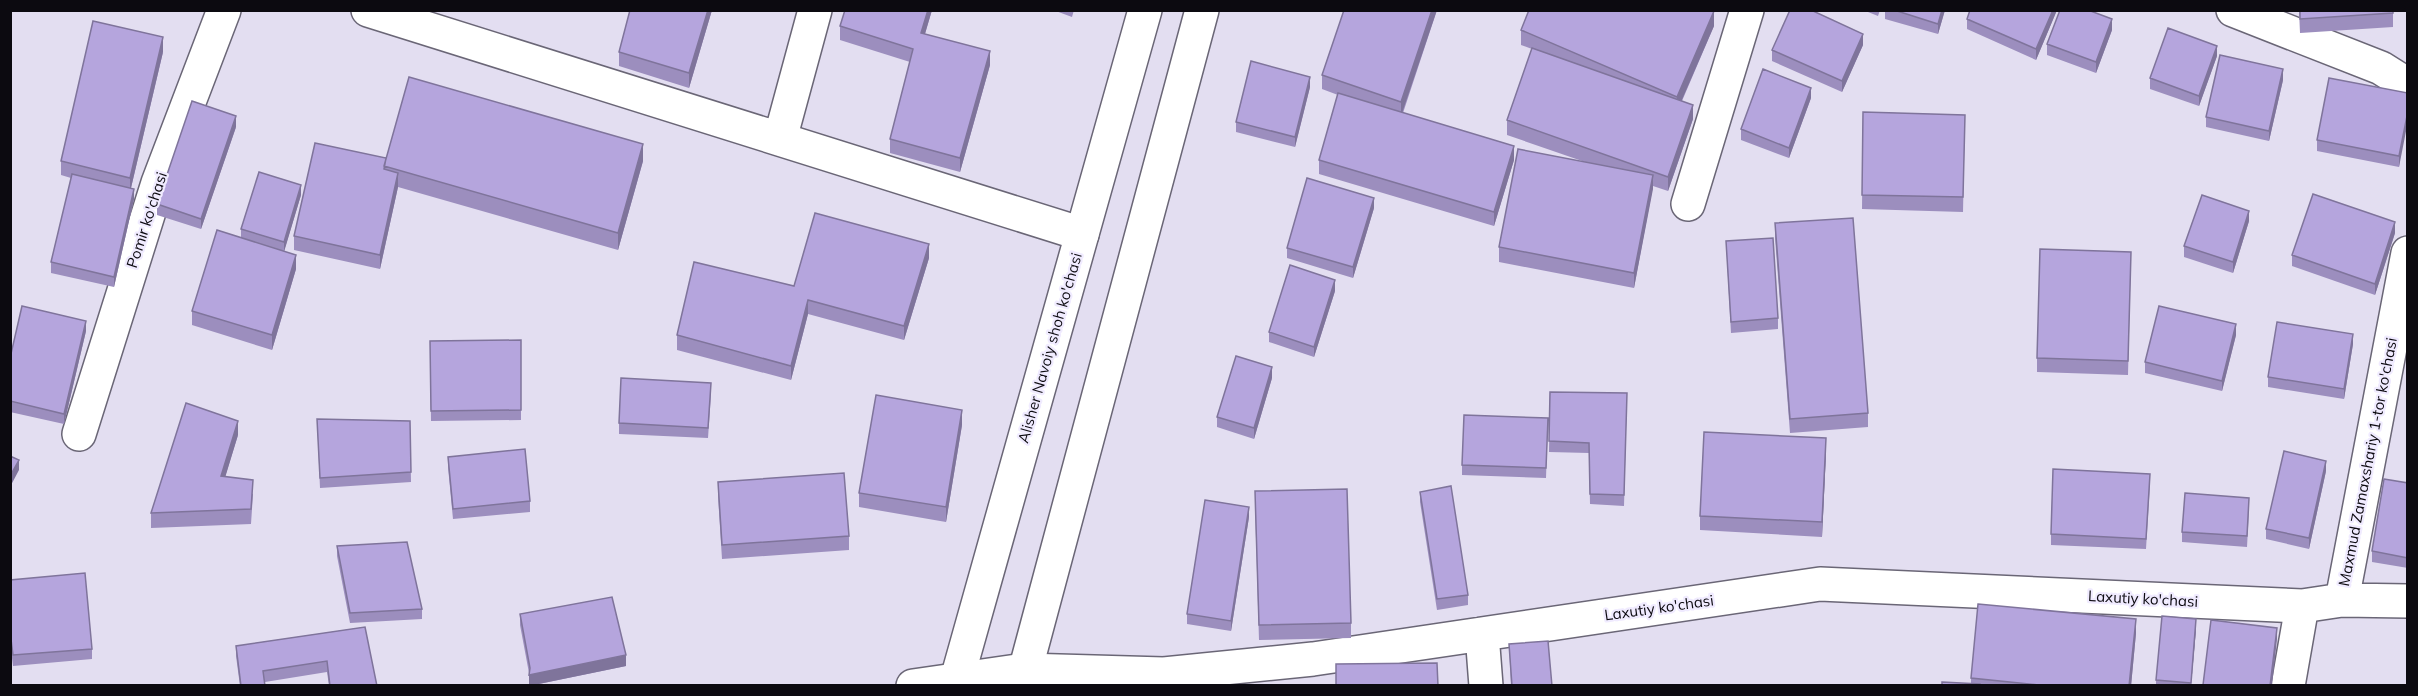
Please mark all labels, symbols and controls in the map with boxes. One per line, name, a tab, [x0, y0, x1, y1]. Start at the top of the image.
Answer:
street label: Pomir ko'chasi	[122, 169, 171, 270]
street label: Alisher Navoiy shoh ko'chasi	[1013, 251, 1086, 445]
street label: Maxmud Zamaxshariy 1-tor ko'chasi	[2334, 336, 2401, 588]
street label: Laxutiy ko'chasi	[2088, 586, 2199, 611]
street label: Laxutiy ko'chasi	[1603, 590, 1715, 625]

